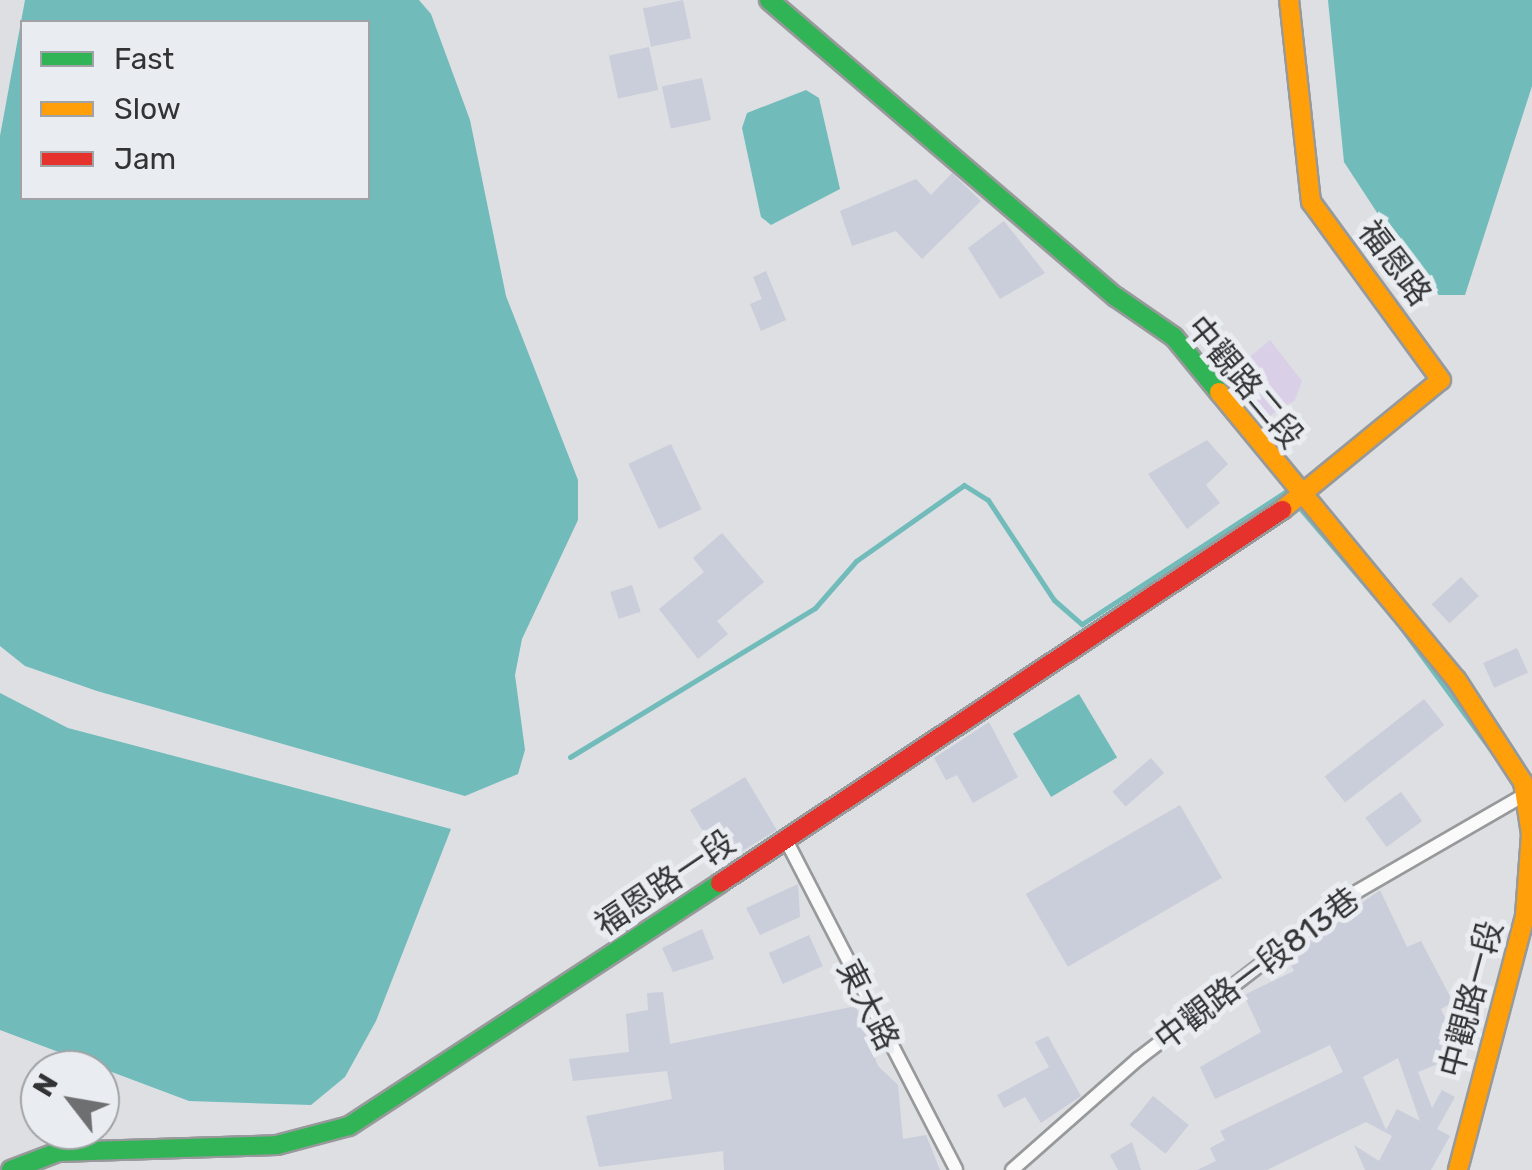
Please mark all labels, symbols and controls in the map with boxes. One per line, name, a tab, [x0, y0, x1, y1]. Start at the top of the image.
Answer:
legend	[20, 20, 370, 200]
text: Fast	[114, 41, 174, 77]
text: Slow	[114, 91, 181, 127]
text: Jam	[114, 141, 176, 177]
street label: 福恩路	[1351, 213, 1439, 313]
street label: 中觀路二段	[1179, 308, 1311, 456]
street label: 福恩路一段	[588, 822, 742, 944]
street label: 中觀路一段813巷	[1148, 880, 1366, 1058]
street label: 中觀路一段	[1432, 917, 1510, 1081]
street label: 東大路	[829, 954, 907, 1056]
north arrow	[20, 1050, 120, 1150]
text: N	[26, 1068, 65, 1102]

